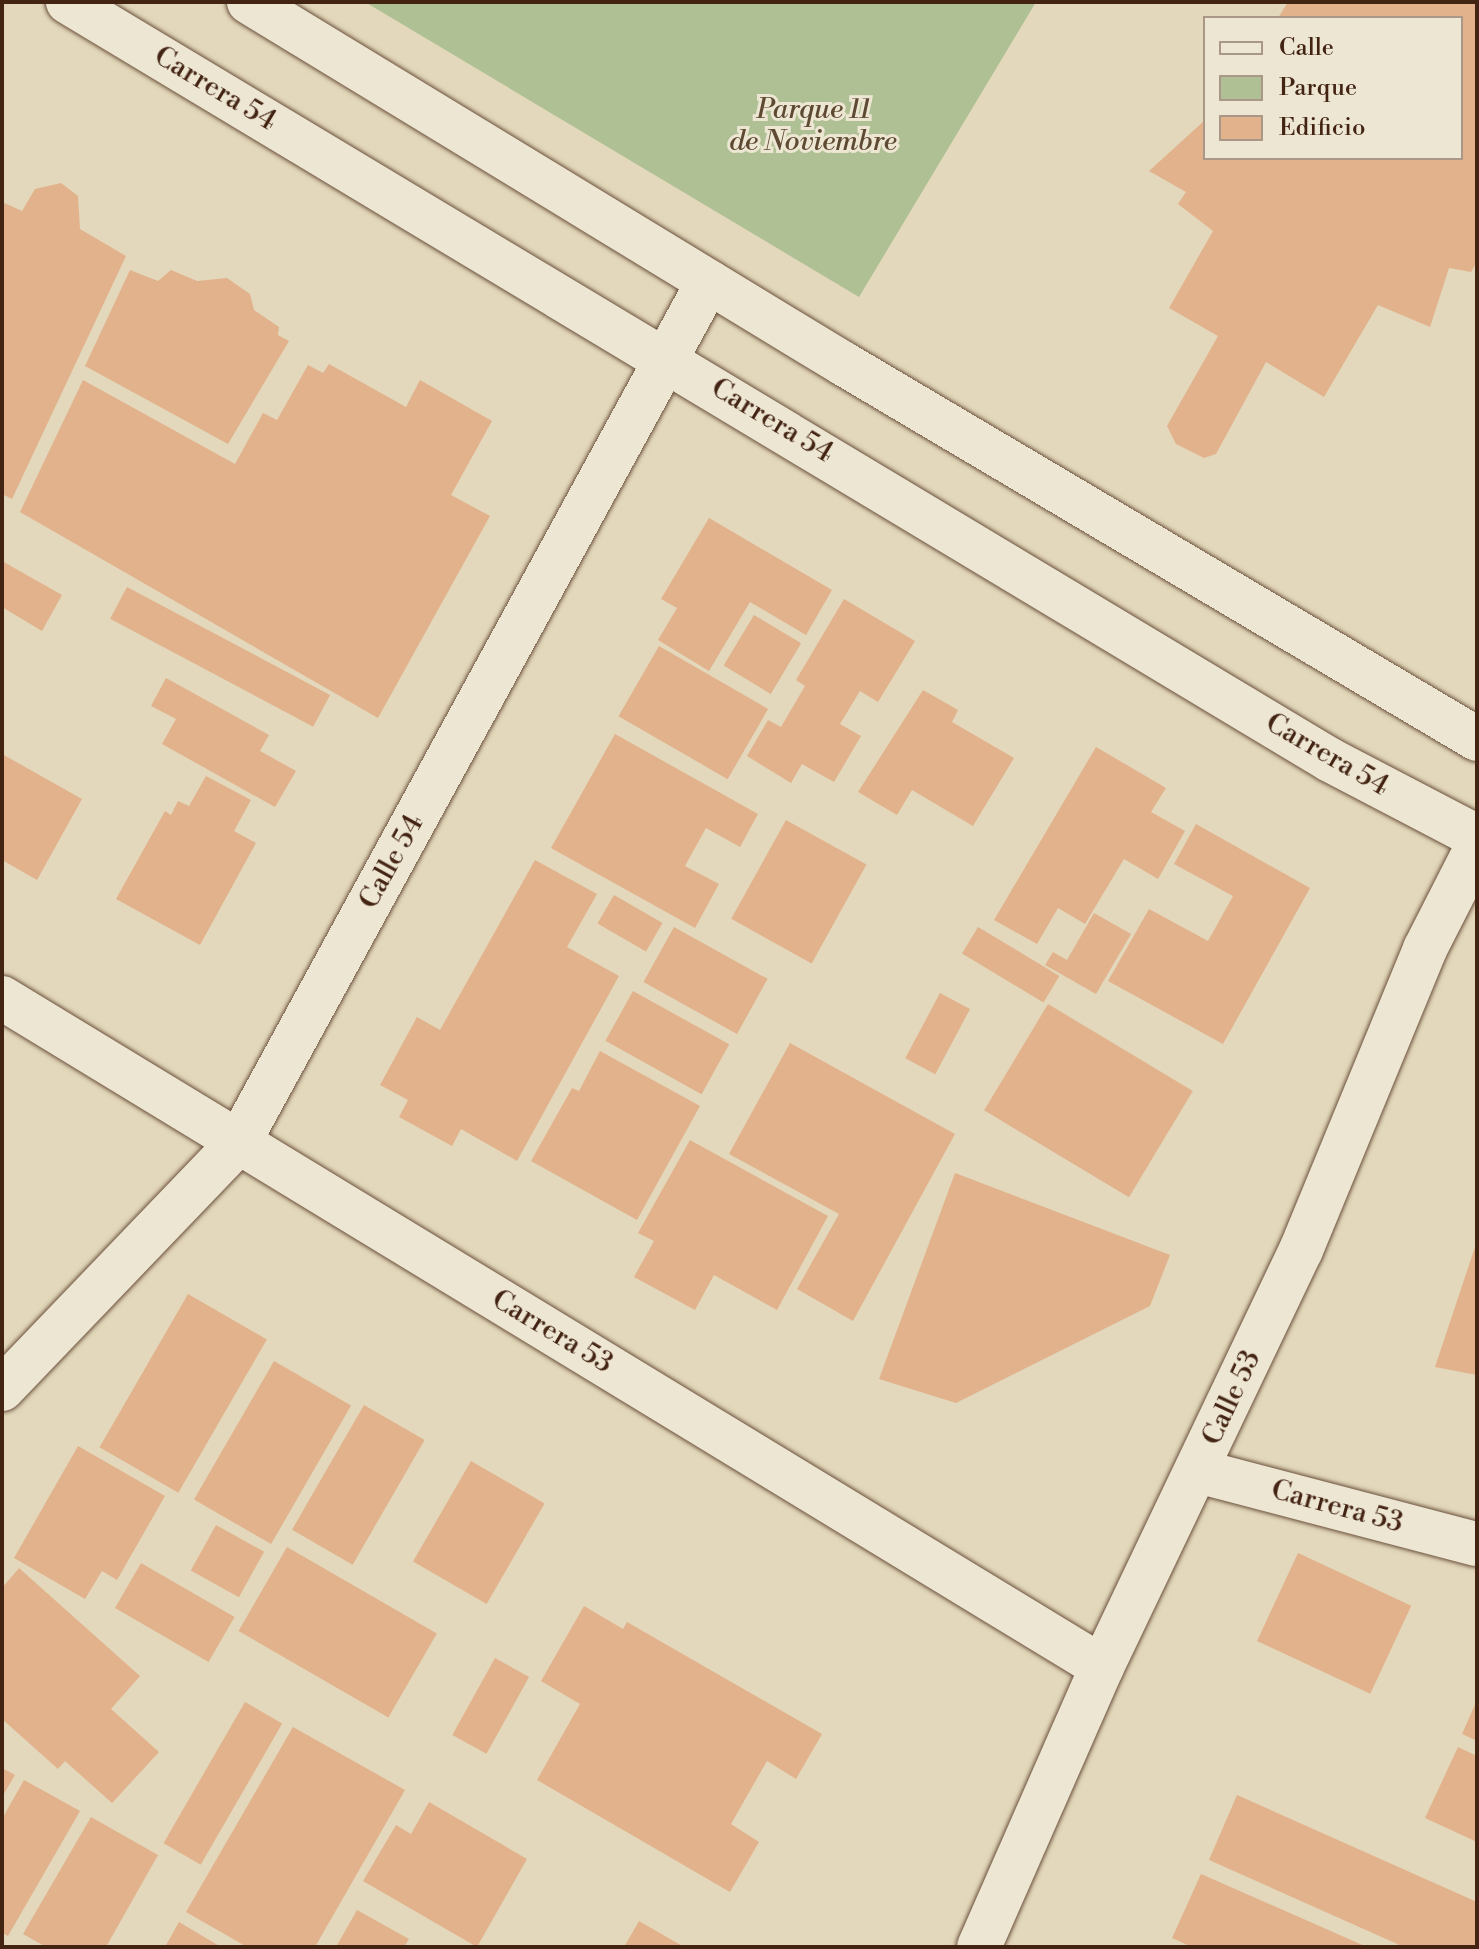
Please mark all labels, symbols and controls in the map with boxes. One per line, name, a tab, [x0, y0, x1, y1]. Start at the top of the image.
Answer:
legend	[1203, 16, 1463, 160]
text: Calle	[1279, 33, 1334, 63]
street label: Carrera 54	[148, 39, 282, 139]
text: Parque	[1279, 73, 1357, 103]
park label: Parque 11 de Noviembre	[729, 93, 897, 159]
text: Edificio	[1279, 113, 1365, 143]
street label: Carrera 54	[705, 371, 839, 471]
street label: Carrera 54	[1259, 706, 1395, 804]
street label: Calle 54	[352, 809, 432, 915]
street label: Carrera 53	[486, 1283, 618, 1381]
street label: Calle 53	[1195, 1345, 1269, 1451]
street label: Carrera 53	[1268, 1473, 1406, 1541]

